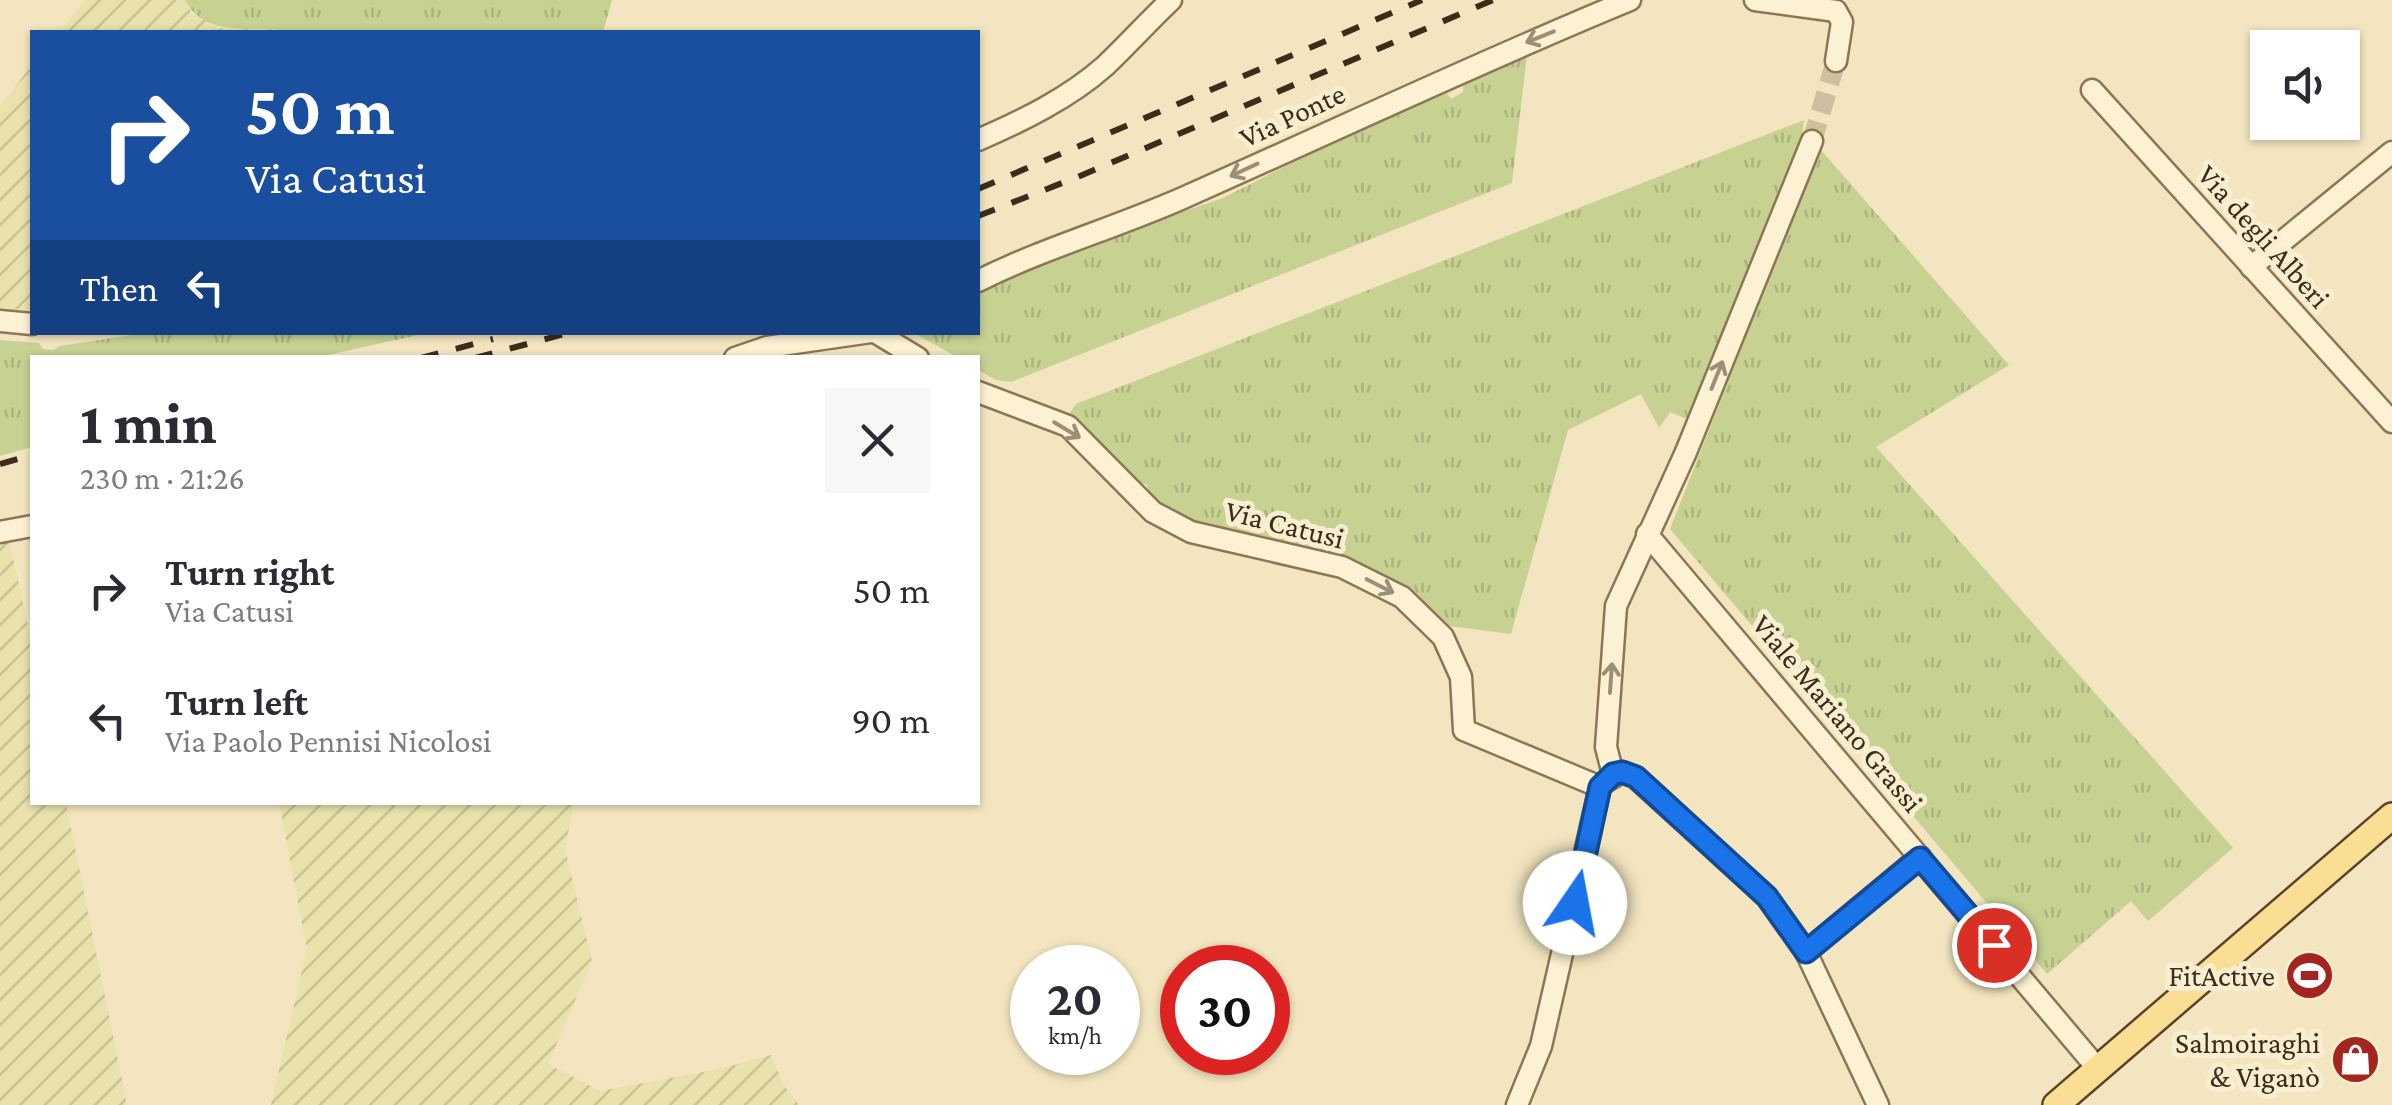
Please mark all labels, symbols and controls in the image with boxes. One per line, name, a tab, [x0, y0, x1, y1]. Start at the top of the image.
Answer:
one-way arrow	[1525, 30, 1556, 48]
map controls	[2250, 30, 2360, 140]
button: sound	[2250, 30, 2360, 140]
icon: right	[80, 70, 210, 200]
text: 50 m	[245, 71, 395, 149]
street label: Via Ponte	[1234, 76, 1350, 154]
text: Via Catusi	[245, 153, 426, 203]
street label: Via degli Alberi	[2190, 158, 2337, 315]
one-way arrow	[1229, 162, 1260, 180]
icon: left	[178, 260, 233, 315]
text: Then	[80, 267, 158, 309]
one-way arrow	[1710, 360, 1728, 390]
button: close	[825, 388, 930, 493]
text: 1 min	[80, 389, 217, 456]
one-way arrow	[1052, 420, 1080, 440]
text: 230 m · 21:26	[80, 460, 245, 496]
street label: Via Catusi	[1222, 493, 1348, 555]
text: Turn right	[165, 551, 334, 593]
icon: right	[80, 563, 135, 618]
text: 50 m	[853, 569, 930, 611]
one-way arrow	[1364, 577, 1394, 596]
text: Via Catusi	[165, 593, 294, 629]
street label: Viale Mariano Grassi	[1746, 608, 1930, 818]
one-way arrow	[1602, 663, 1621, 695]
text: Turn left	[165, 681, 308, 723]
icon: left	[80, 693, 135, 748]
text: 90 m	[852, 699, 930, 741]
text: Via Paolo Pennisi Nicolosi	[165, 723, 491, 759]
position arrow	[1523, 851, 1627, 955]
pin	[1952, 903, 2037, 988]
icon: arrive	[1967, 918, 2022, 973]
speed limit sign: 30	[1160, 945, 1290, 1075]
sports icon: FitActive	[2284, 949, 2336, 1001]
place label: FitActive	[2169, 959, 2275, 992]
text: 20	[1047, 970, 1103, 1026]
text: km/h	[1048, 1022, 1102, 1049]
place label: Salmoiraghi & Viganò	[2175, 1026, 2320, 1094]
shop icon: Salmoiraghi & Viganò	[2329, 1033, 2381, 1085]

